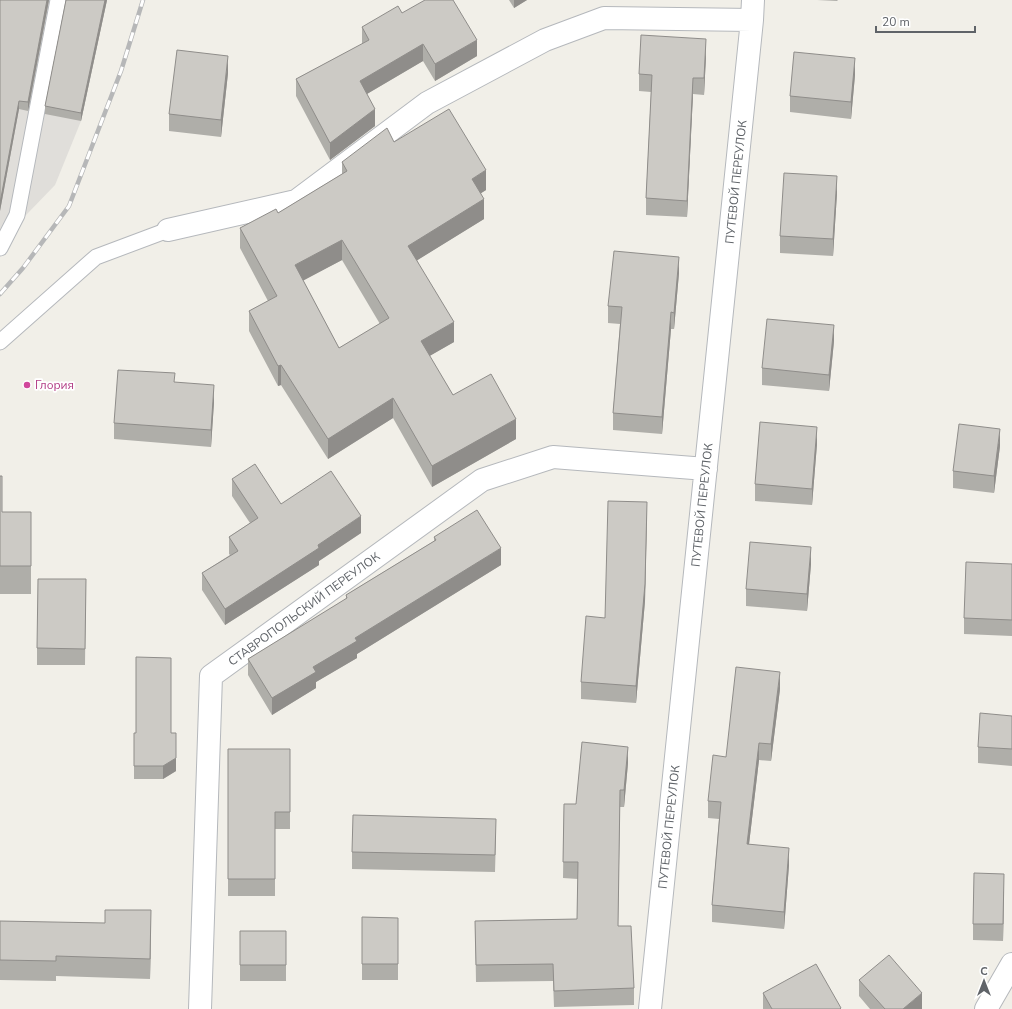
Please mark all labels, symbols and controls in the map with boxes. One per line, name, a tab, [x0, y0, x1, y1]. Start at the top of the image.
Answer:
scale bar	[876, 8, 975, 34]
text: 20 m	[882, 14, 910, 30]
street label: ПУТЕВОЙ ПЕРЕУЛОК	[722, 119, 750, 245]
place label: Глория	[35, 377, 74, 393]
marker: Глория	[22, 380, 32, 390]
street label: ПУТЕВОЙ ПЕРЕУЛОК	[688, 442, 716, 568]
street label: СТАВРОПОЛЬСКИЙ ПЕРЕУЛОК	[225, 548, 383, 669]
street label: ПУТЕВОЙ ПЕРЕУЛОК	[655, 764, 683, 890]
north arrow	[964, 961, 1004, 1001]
text: С	[980, 964, 988, 979]

